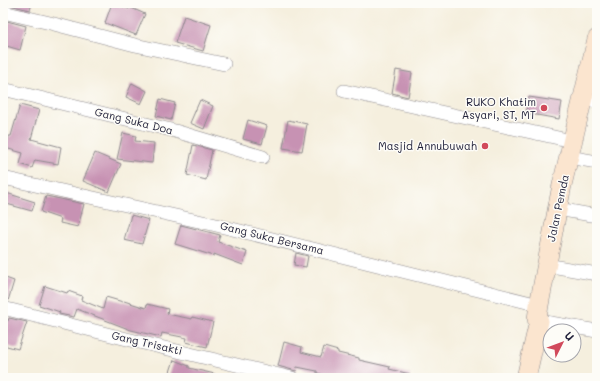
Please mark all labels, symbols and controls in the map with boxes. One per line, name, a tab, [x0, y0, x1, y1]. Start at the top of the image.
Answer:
place label: RUKO Khatim Asyari, ST, MT	[462, 94, 536, 122]
marker: RUKO Khatim Asyari, ST, MT	[539, 103, 549, 113]
street label: Gang Suka Doa	[93, 104, 175, 138]
place label: Masjid Annubuwah	[378, 138, 477, 153]
marker: Masjid Annubuwah	[480, 141, 490, 151]
street label: Jalan Pemda	[543, 173, 572, 243]
street label: Gang Suka Bersama	[219, 217, 326, 258]
north arrow	[542, 323, 582, 363]
street label: Gang Trisakti	[110, 327, 184, 358]
text: U	[562, 328, 578, 344]

